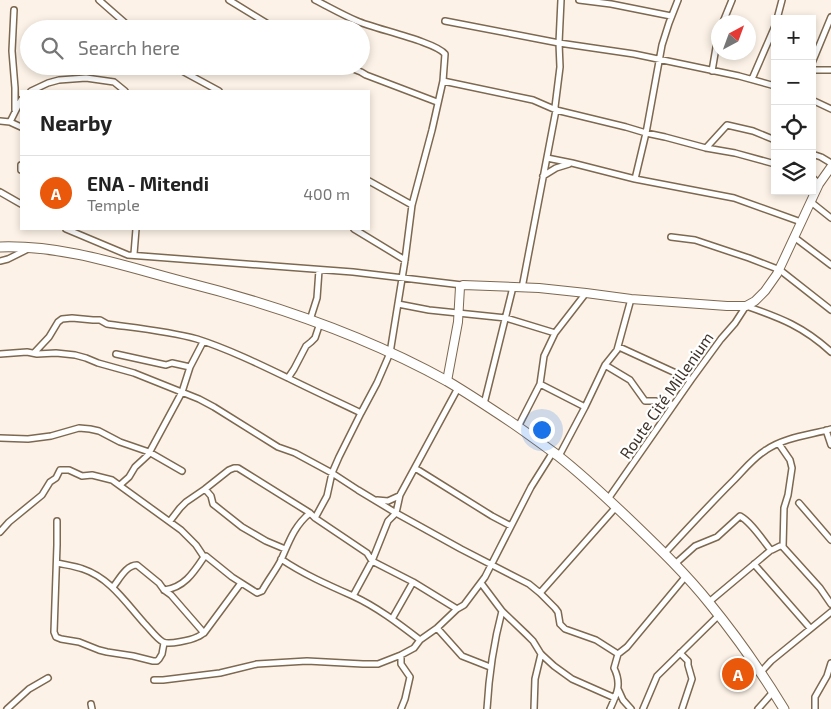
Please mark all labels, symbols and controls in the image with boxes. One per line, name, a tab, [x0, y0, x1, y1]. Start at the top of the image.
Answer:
north arrow	[711, 15, 756, 60]
map controls	[771, 15, 816, 195]
button: +	[771, 15, 816, 60]
search box	[20, 20, 370, 75]
icon: search	[38, 34, 66, 62]
text: Search here	[78, 36, 180, 59]
button: −	[771, 60, 816, 105]
button: locate	[771, 105, 816, 150]
text: Nearby	[40, 110, 112, 135]
button: layers	[771, 150, 816, 195]
text: ENA - Mitendi	[87, 172, 209, 195]
text: A	[51, 184, 61, 203]
text: 400 m	[303, 184, 350, 203]
text: Temple	[87, 195, 140, 214]
street label: Route Cité Millenium	[615, 328, 717, 462]
your location	[529, 417, 555, 443]
pin: A	[722, 655, 754, 693]

